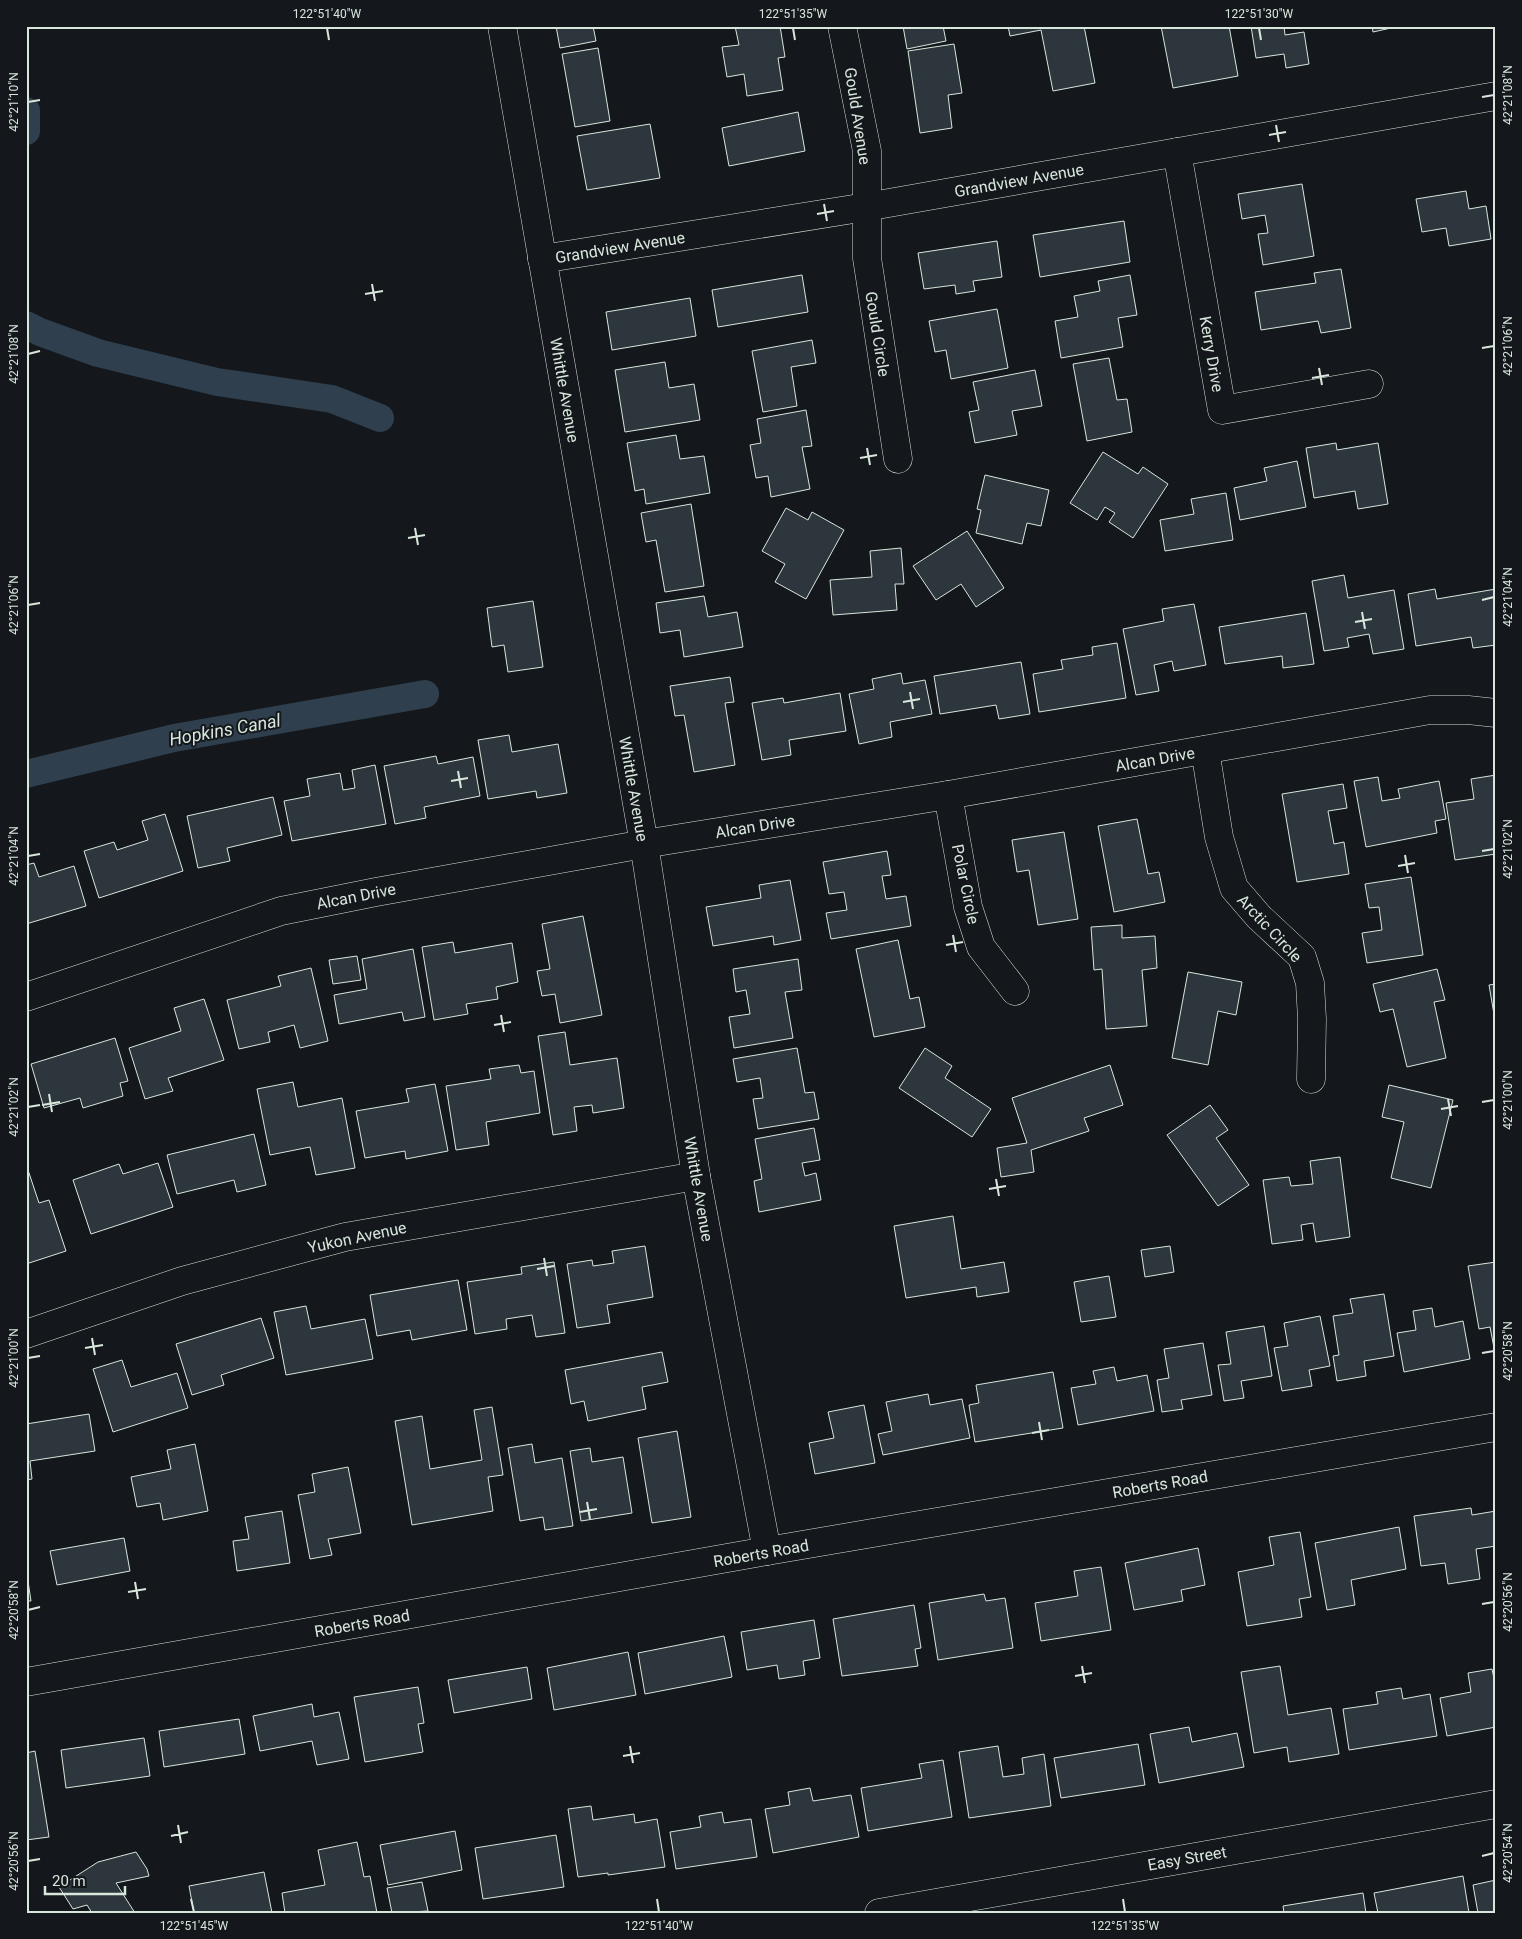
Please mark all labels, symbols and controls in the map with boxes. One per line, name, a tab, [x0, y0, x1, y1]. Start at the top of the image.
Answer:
text: 122°51'40"W	[293, 7, 361, 21]
text: 122°51'35"W	[759, 7, 827, 21]
text: 122°51'30"W	[1225, 7, 1293, 21]
text: 42°21'08"N	[1501, 65, 1515, 125]
street label: Gould Avenue	[840, 66, 875, 166]
text: 42°21'10"N	[7, 72, 21, 132]
street label: Grandview Avenue	[953, 160, 1085, 201]
street label: Grandview Avenue	[554, 228, 686, 267]
street label: Gould Circle	[861, 290, 894, 378]
street label: Kerry Drive	[1195, 315, 1228, 394]
text: 42°21'06"N	[1501, 316, 1515, 376]
text: 42°21'08"N	[7, 324, 21, 384]
street label: Whittle Avenue	[546, 336, 583, 444]
text: 42°21'04"N	[1501, 567, 1515, 627]
text: 42°21'06"N	[7, 575, 21, 635]
water label: Hopkins Canal	[168, 709, 283, 750]
street label: Whittle Avenue	[615, 735, 652, 843]
street label: Alcan Drive	[1114, 743, 1196, 776]
street label: Alcan Drive	[714, 811, 796, 842]
text: 42°21'02"N	[1501, 819, 1515, 879]
text: 42°21'04"N	[7, 826, 21, 886]
street label: Polar Circle	[948, 842, 983, 926]
street label: Alcan Drive	[315, 880, 397, 913]
street label: Arctic Circle	[1233, 890, 1306, 966]
text: 42°21'00"N	[1501, 1070, 1515, 1130]
text: 42°21'02"N	[7, 1077, 21, 1137]
street label: Whittle Avenue	[680, 1135, 717, 1243]
street label: Yukon Avenue	[306, 1218, 408, 1257]
text: 42°20'58"N	[1501, 1321, 1515, 1381]
text: 42°21'00"N	[7, 1328, 21, 1388]
street label: Roberts Road	[1111, 1467, 1209, 1502]
street label: Roberts Road	[712, 1536, 810, 1571]
text: 42°20'56"N	[1501, 1572, 1515, 1632]
text: 42°20'58"N	[7, 1580, 21, 1640]
street label: Roberts Road	[313, 1606, 411, 1641]
text: 42°20'54"N	[1501, 1823, 1515, 1883]
text: 42°20'56"N	[7, 1831, 21, 1891]
street label: Easy Street	[1146, 1842, 1228, 1875]
scale bar	[45, 1864, 125, 1896]
text: 20 m	[52, 1872, 86, 1890]
text: 122°51'45"W	[160, 1919, 228, 1933]
text: 122°51'40"W	[625, 1919, 693, 1933]
text: 122°51'35"W	[1091, 1919, 1159, 1933]

